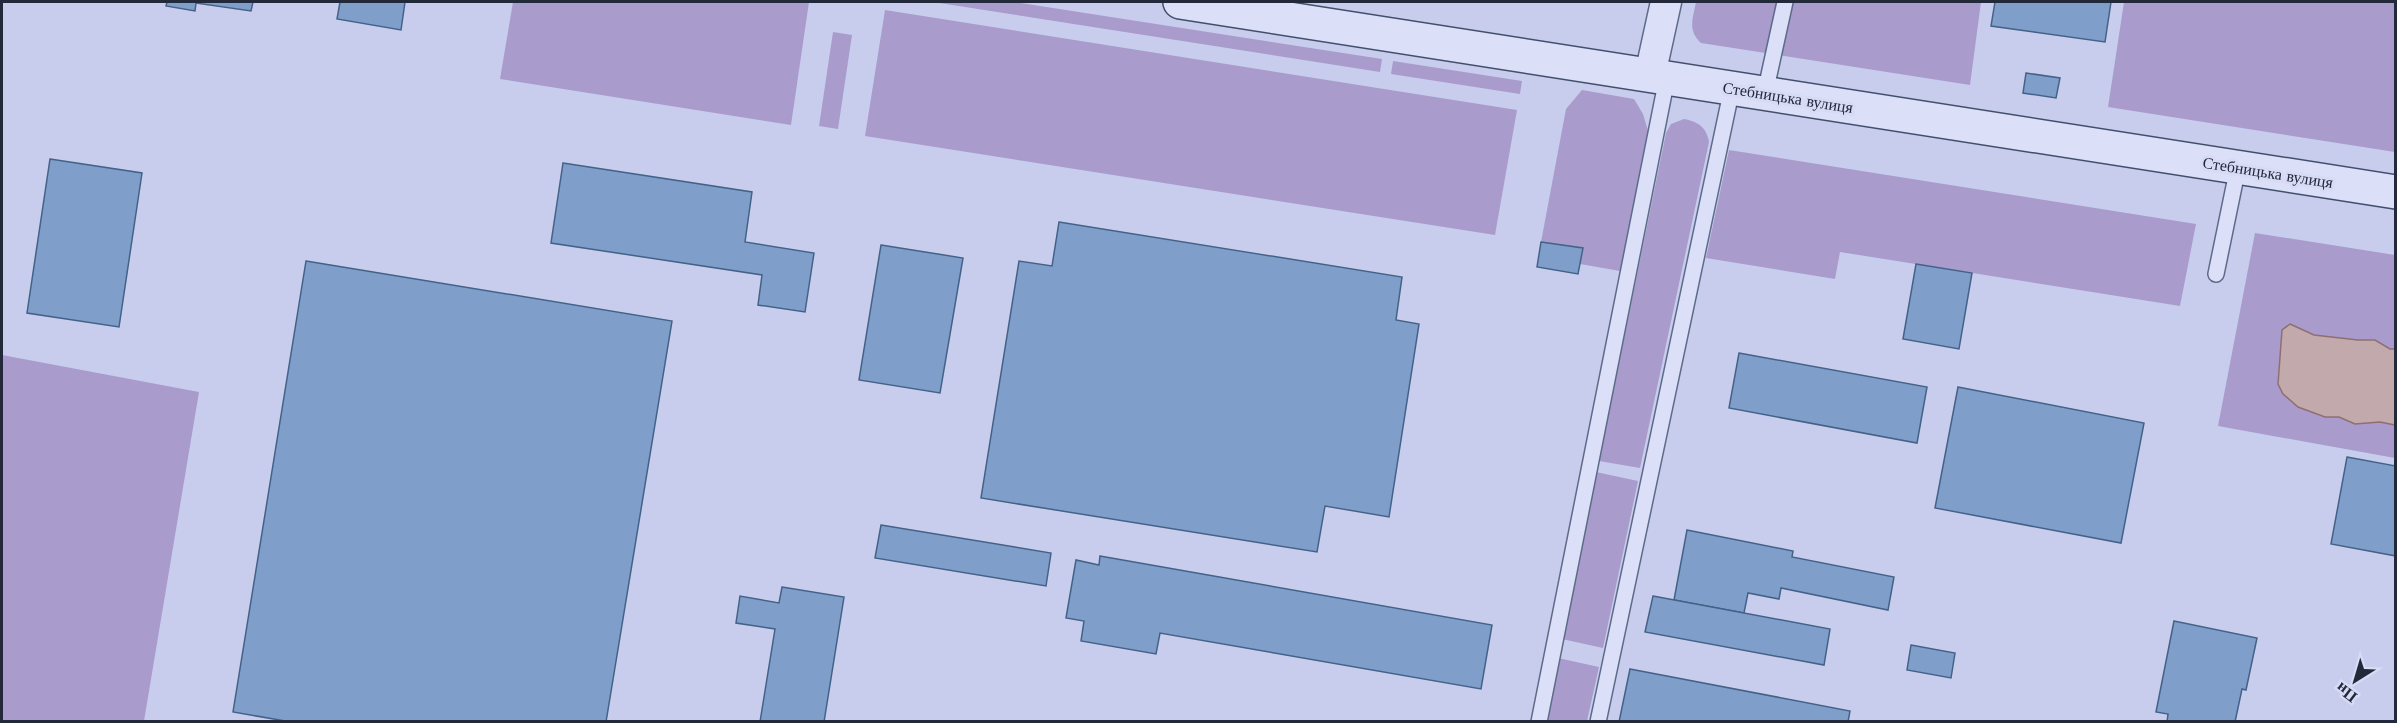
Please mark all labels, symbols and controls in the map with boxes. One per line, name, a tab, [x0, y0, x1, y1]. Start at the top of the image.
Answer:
street label: Стебницька вулиця	[1721, 77, 1855, 117]
street label: Стебницька вулиця	[2201, 152, 2335, 192]
north arrow	[2325, 651, 2385, 711]
text: Пн	[2331, 678, 2361, 707]

